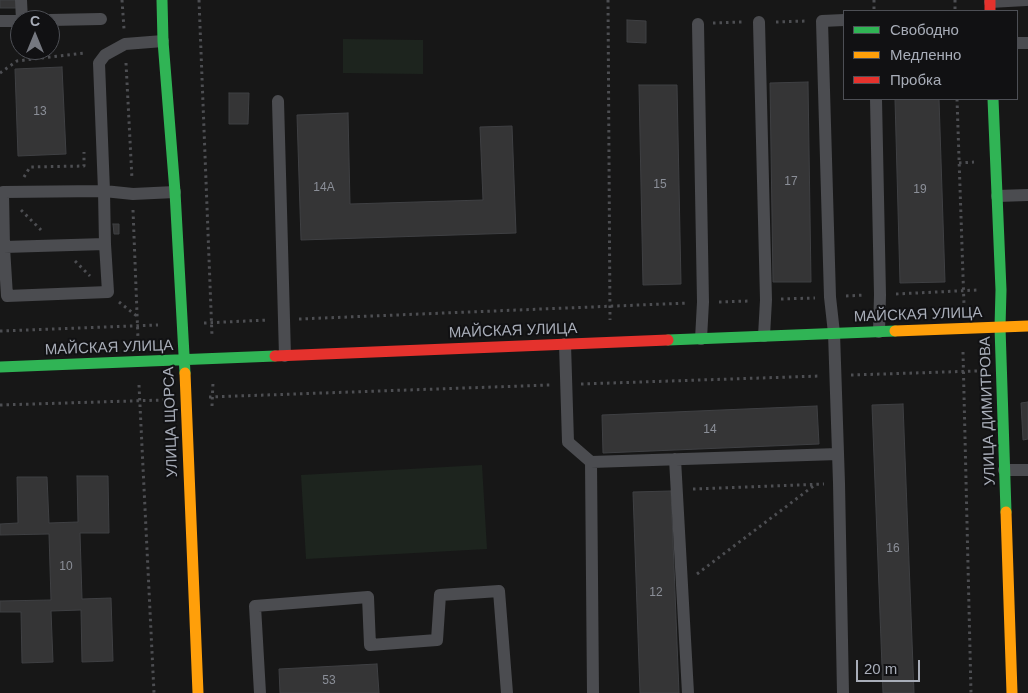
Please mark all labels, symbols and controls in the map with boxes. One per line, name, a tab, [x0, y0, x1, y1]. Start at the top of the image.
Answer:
north arrow	[10, 10, 60, 60]
legend	[843, 10, 1018, 100]
text: С	[30, 13, 40, 29]
text: Свободно	[890, 21, 959, 38]
text: Медленно	[890, 46, 961, 63]
text: Пробка	[890, 71, 941, 88]
house number: 13	[33, 105, 47, 119]
house number: 17	[784, 175, 798, 189]
house number: 15	[653, 178, 667, 192]
house number: 14А	[313, 181, 335, 195]
house number: 19	[913, 183, 927, 197]
street label: МАЙСКАЯ УЛИЦА	[853, 304, 983, 326]
street label: МАЙСКАЯ УЛИЦА	[448, 320, 578, 342]
street label: УЛИЦА ДИМИТРОВА	[976, 336, 1000, 486]
street label: МАЙСКАЯ УЛИЦА	[44, 337, 174, 359]
street label: УЛИЦА ЩОРСА	[160, 366, 182, 478]
house number: 14	[703, 423, 717, 437]
house number: 16	[886, 542, 900, 556]
house number: 10	[59, 560, 73, 574]
house number: 12	[649, 586, 663, 600]
scale bar	[858, 650, 922, 682]
text: 20 m	[864, 660, 897, 677]
house number: 53	[322, 674, 336, 688]

